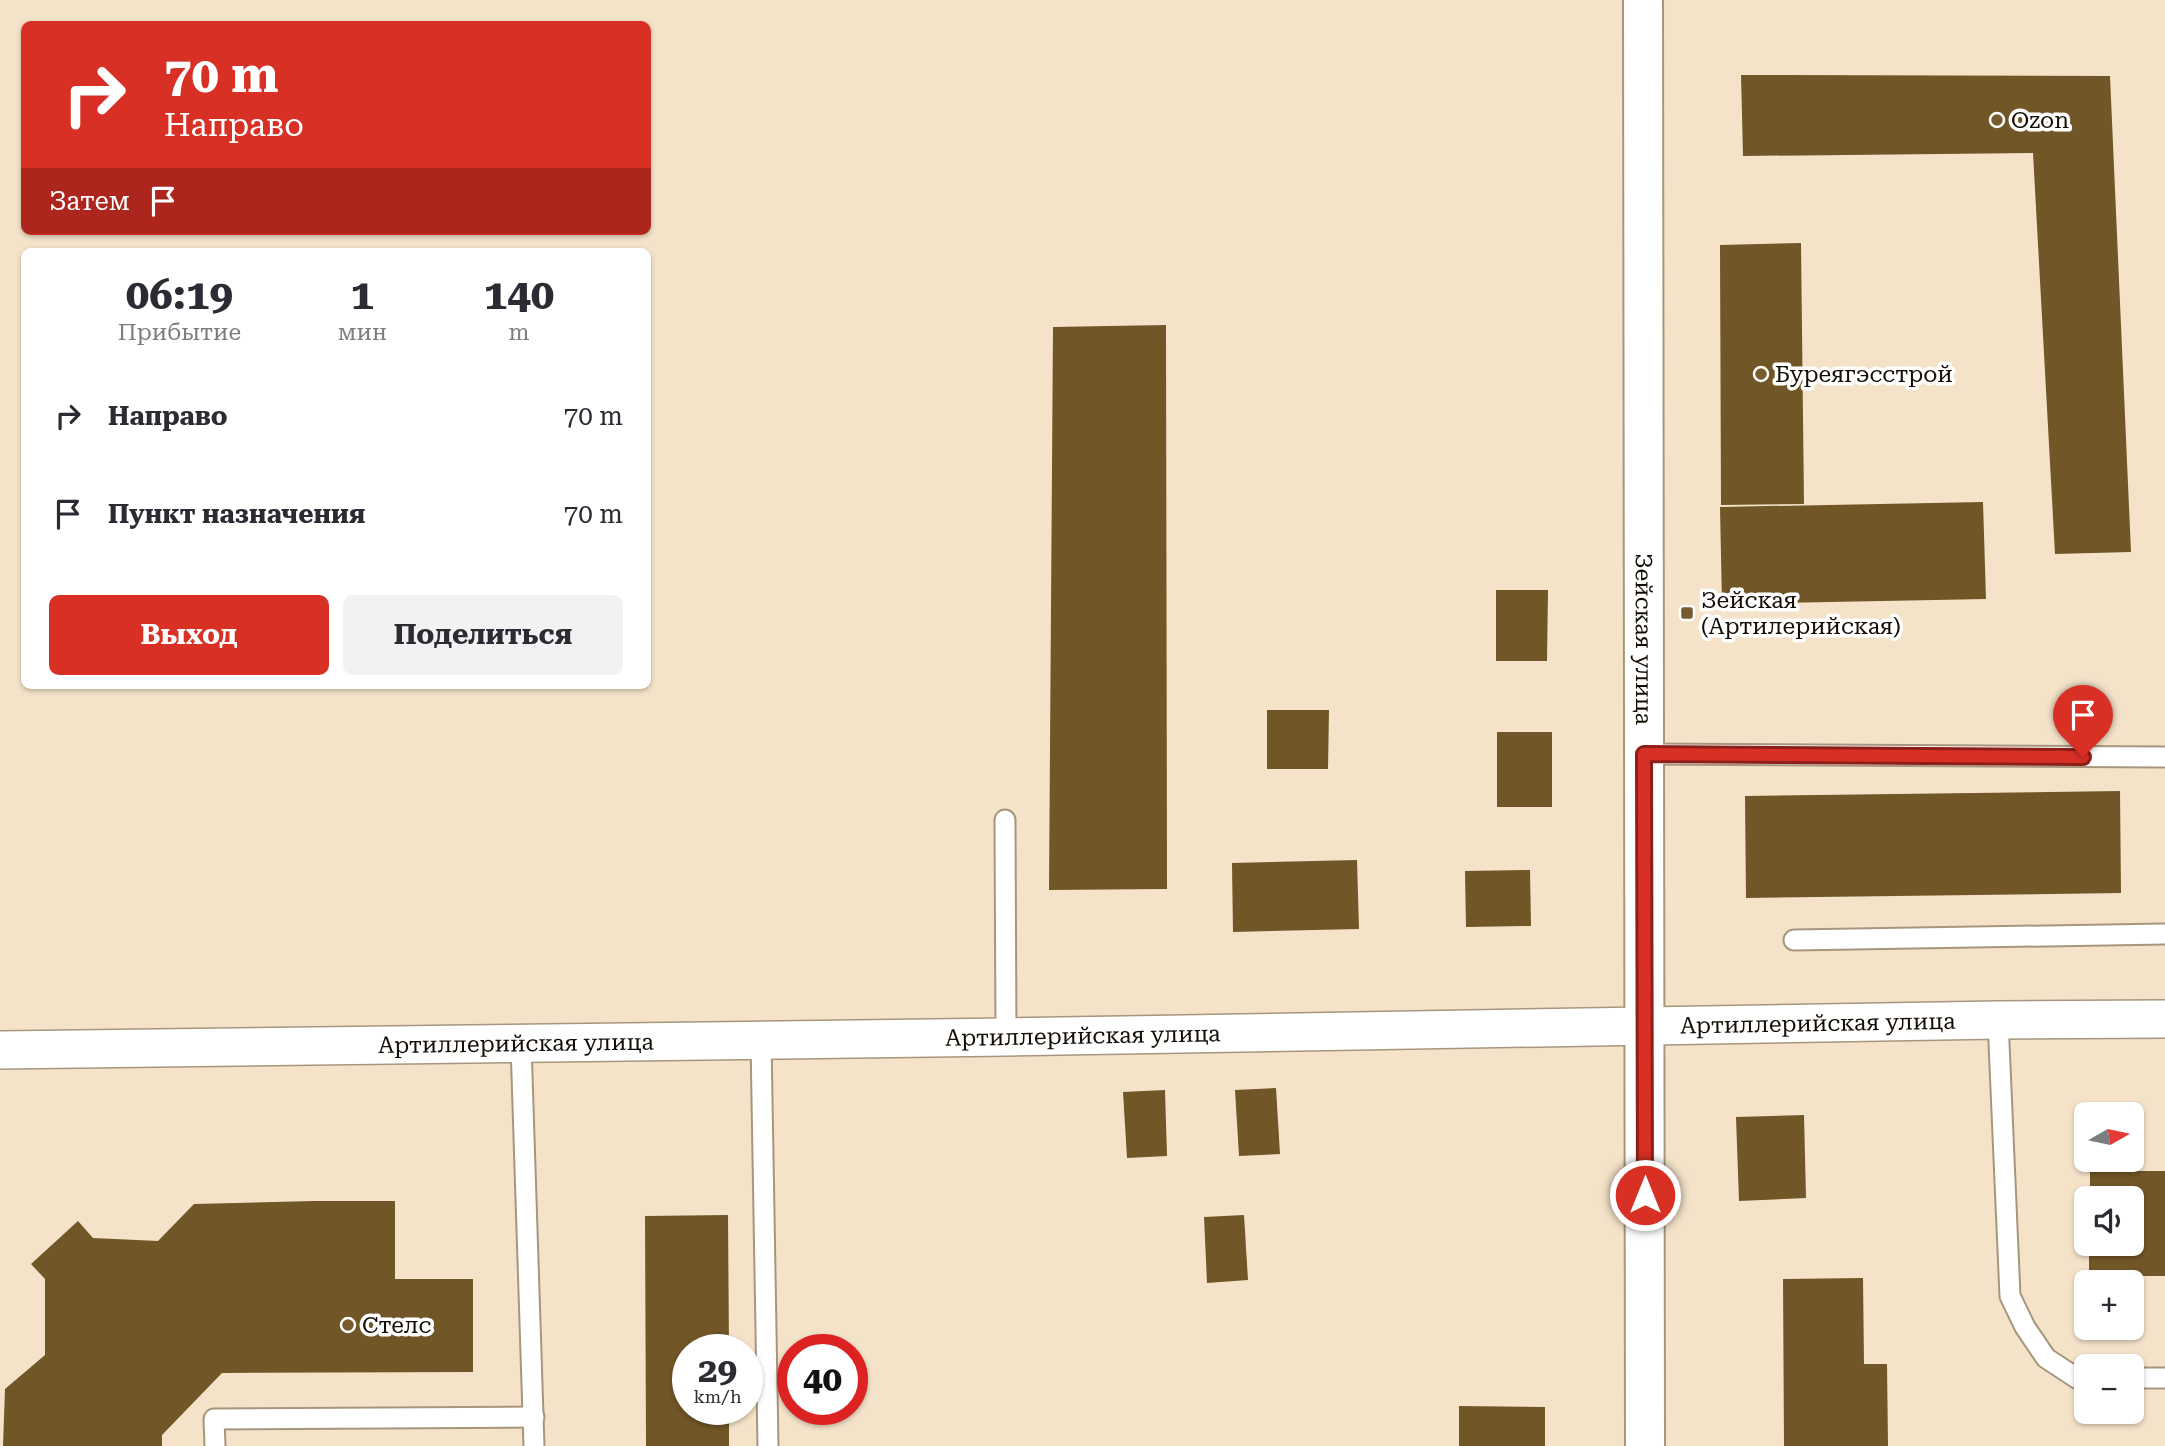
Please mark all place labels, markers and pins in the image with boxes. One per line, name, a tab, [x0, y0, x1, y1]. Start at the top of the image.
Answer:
place label: Ozon	[2011, 107, 2069, 134]
marker: Ozon	[1989, 112, 2005, 128]
place label: Буреягэсстрой	[1775, 361, 1953, 388]
marker: Буреягэсстрой	[1753, 366, 1769, 382]
place label: Зейская (Артилерийская)	[1701, 587, 1901, 640]
marker: Зейская (Артилерийская)	[1679, 605, 1695, 621]
pin	[2053, 685, 2113, 757]
place label: Стелс	[362, 1312, 432, 1339]
marker: Стелс	[340, 1317, 356, 1333]

